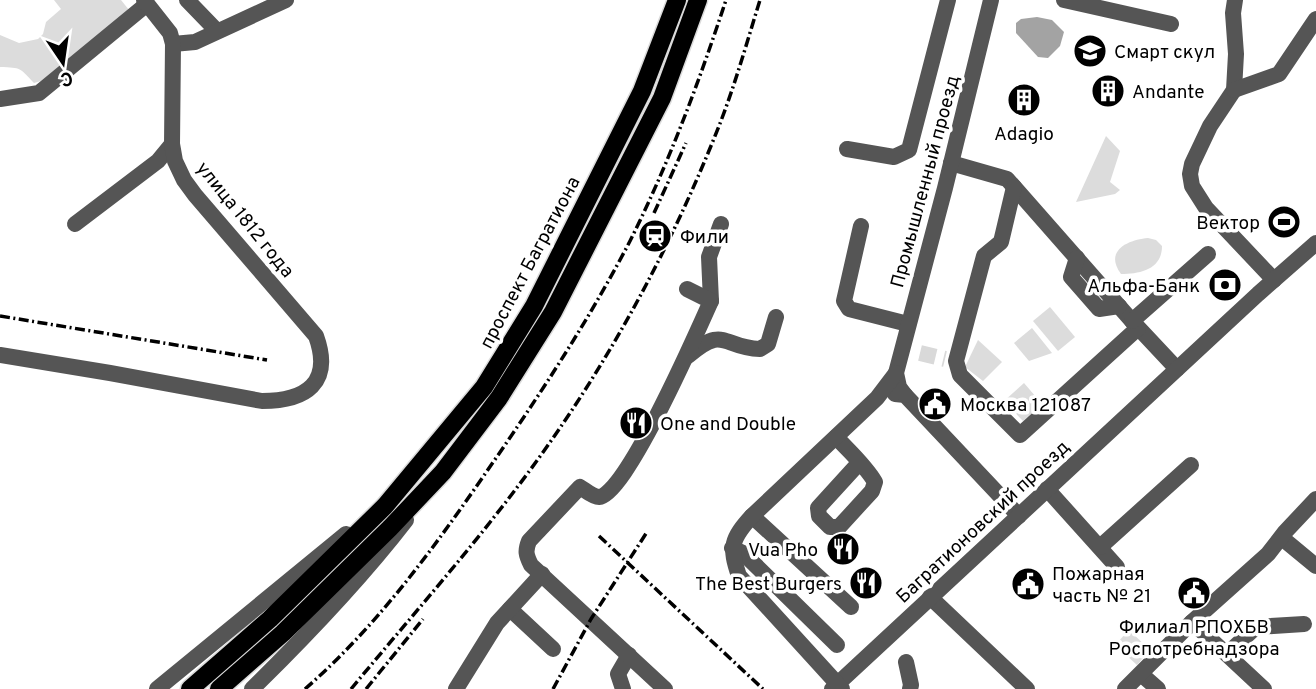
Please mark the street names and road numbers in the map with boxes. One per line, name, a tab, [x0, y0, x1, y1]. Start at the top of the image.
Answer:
street label: Промышленный проезд	[886, 73, 966, 290]
street label: улица 1812 года	[190, 157, 299, 283]
street label: проспект Багратиона	[475, 173, 586, 353]
street label: Багратионовский проезд	[892, 436, 1075, 609]

